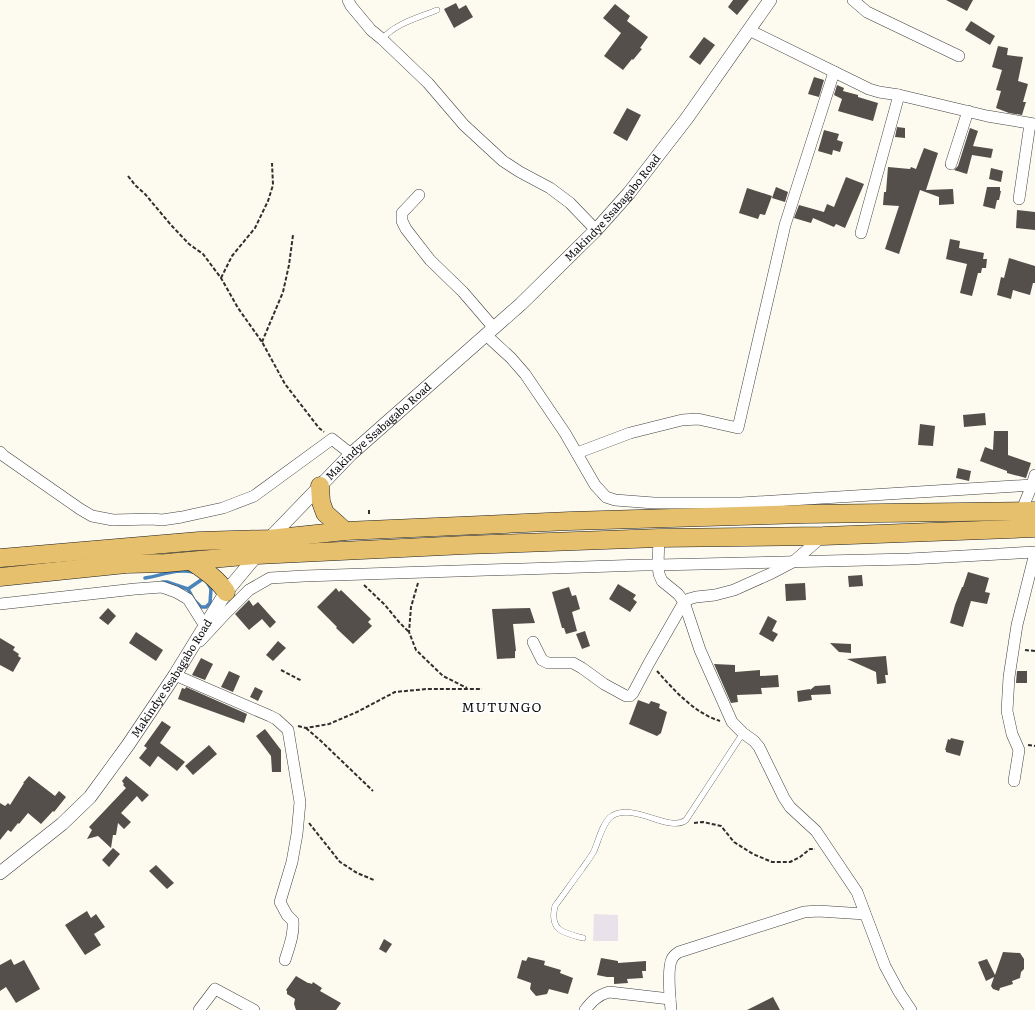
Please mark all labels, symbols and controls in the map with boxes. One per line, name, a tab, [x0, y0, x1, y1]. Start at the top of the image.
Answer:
street label: Makindye Ssabagabo Road	[560, 150, 663, 264]
street label: Makindye Ssabagabo Road	[321, 378, 434, 483]
street label: Makindye Ssabagabo Road	[126, 615, 215, 740]
district label: MUTUNGO	[462, 697, 542, 716]

